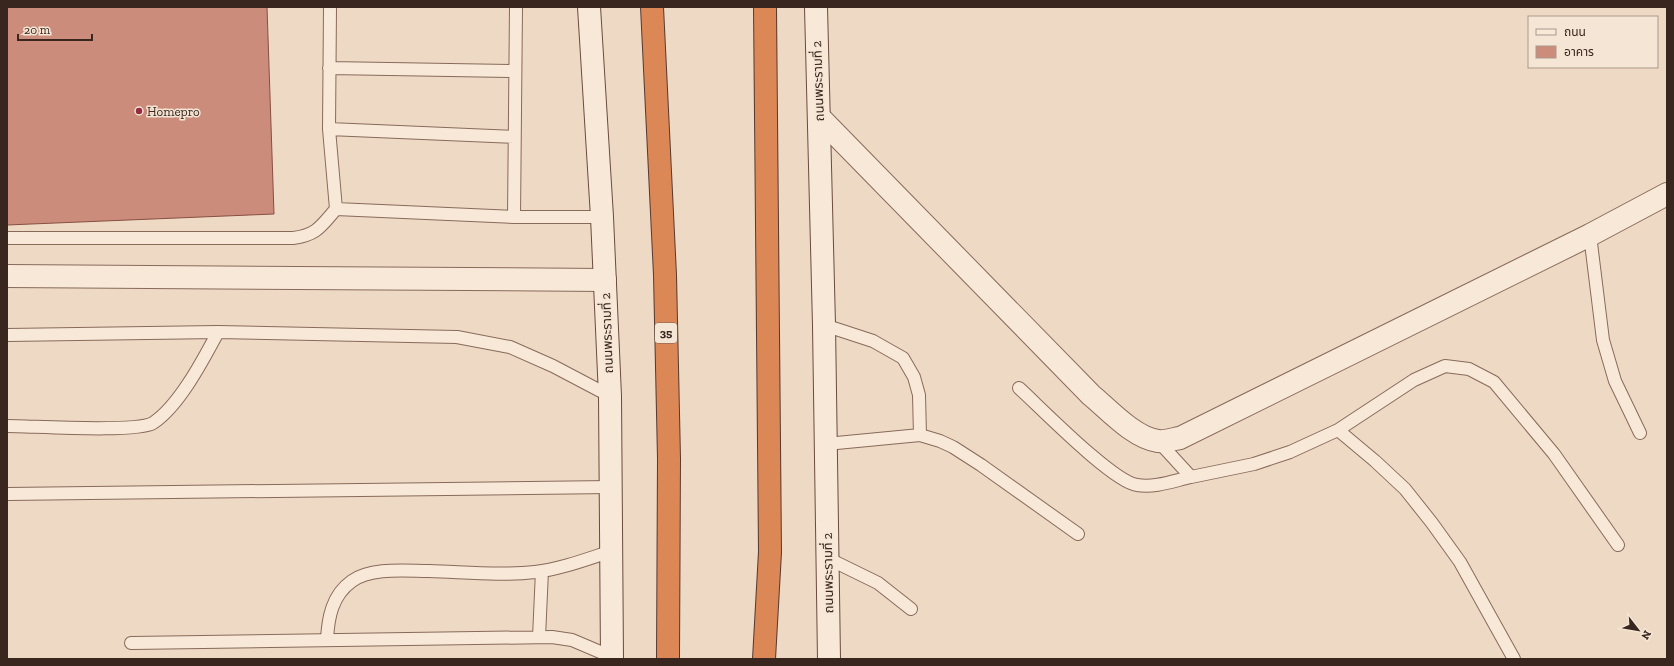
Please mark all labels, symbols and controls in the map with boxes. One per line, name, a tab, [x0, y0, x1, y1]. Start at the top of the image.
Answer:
scale bar	[18, 16, 92, 42]
legend	[1528, 16, 1658, 68]
text: 20 m	[24, 23, 51, 37]
text: ถนน	[1564, 25, 1586, 39]
street label: ถนนพระรามที่ 2	[807, 40, 827, 122]
text: อาคาร	[1564, 45, 1594, 59]
place label: Homepro	[147, 104, 200, 119]
marker: Homepro	[134, 106, 144, 116]
street label: ถนนพระรามที่ 2	[596, 292, 616, 374]
road number: 35	[655, 323, 677, 343]
street label: ถนนพระรามที่ 2	[818, 532, 836, 614]
north arrow	[1618, 610, 1658, 650]
text: N	[1638, 628, 1654, 642]

